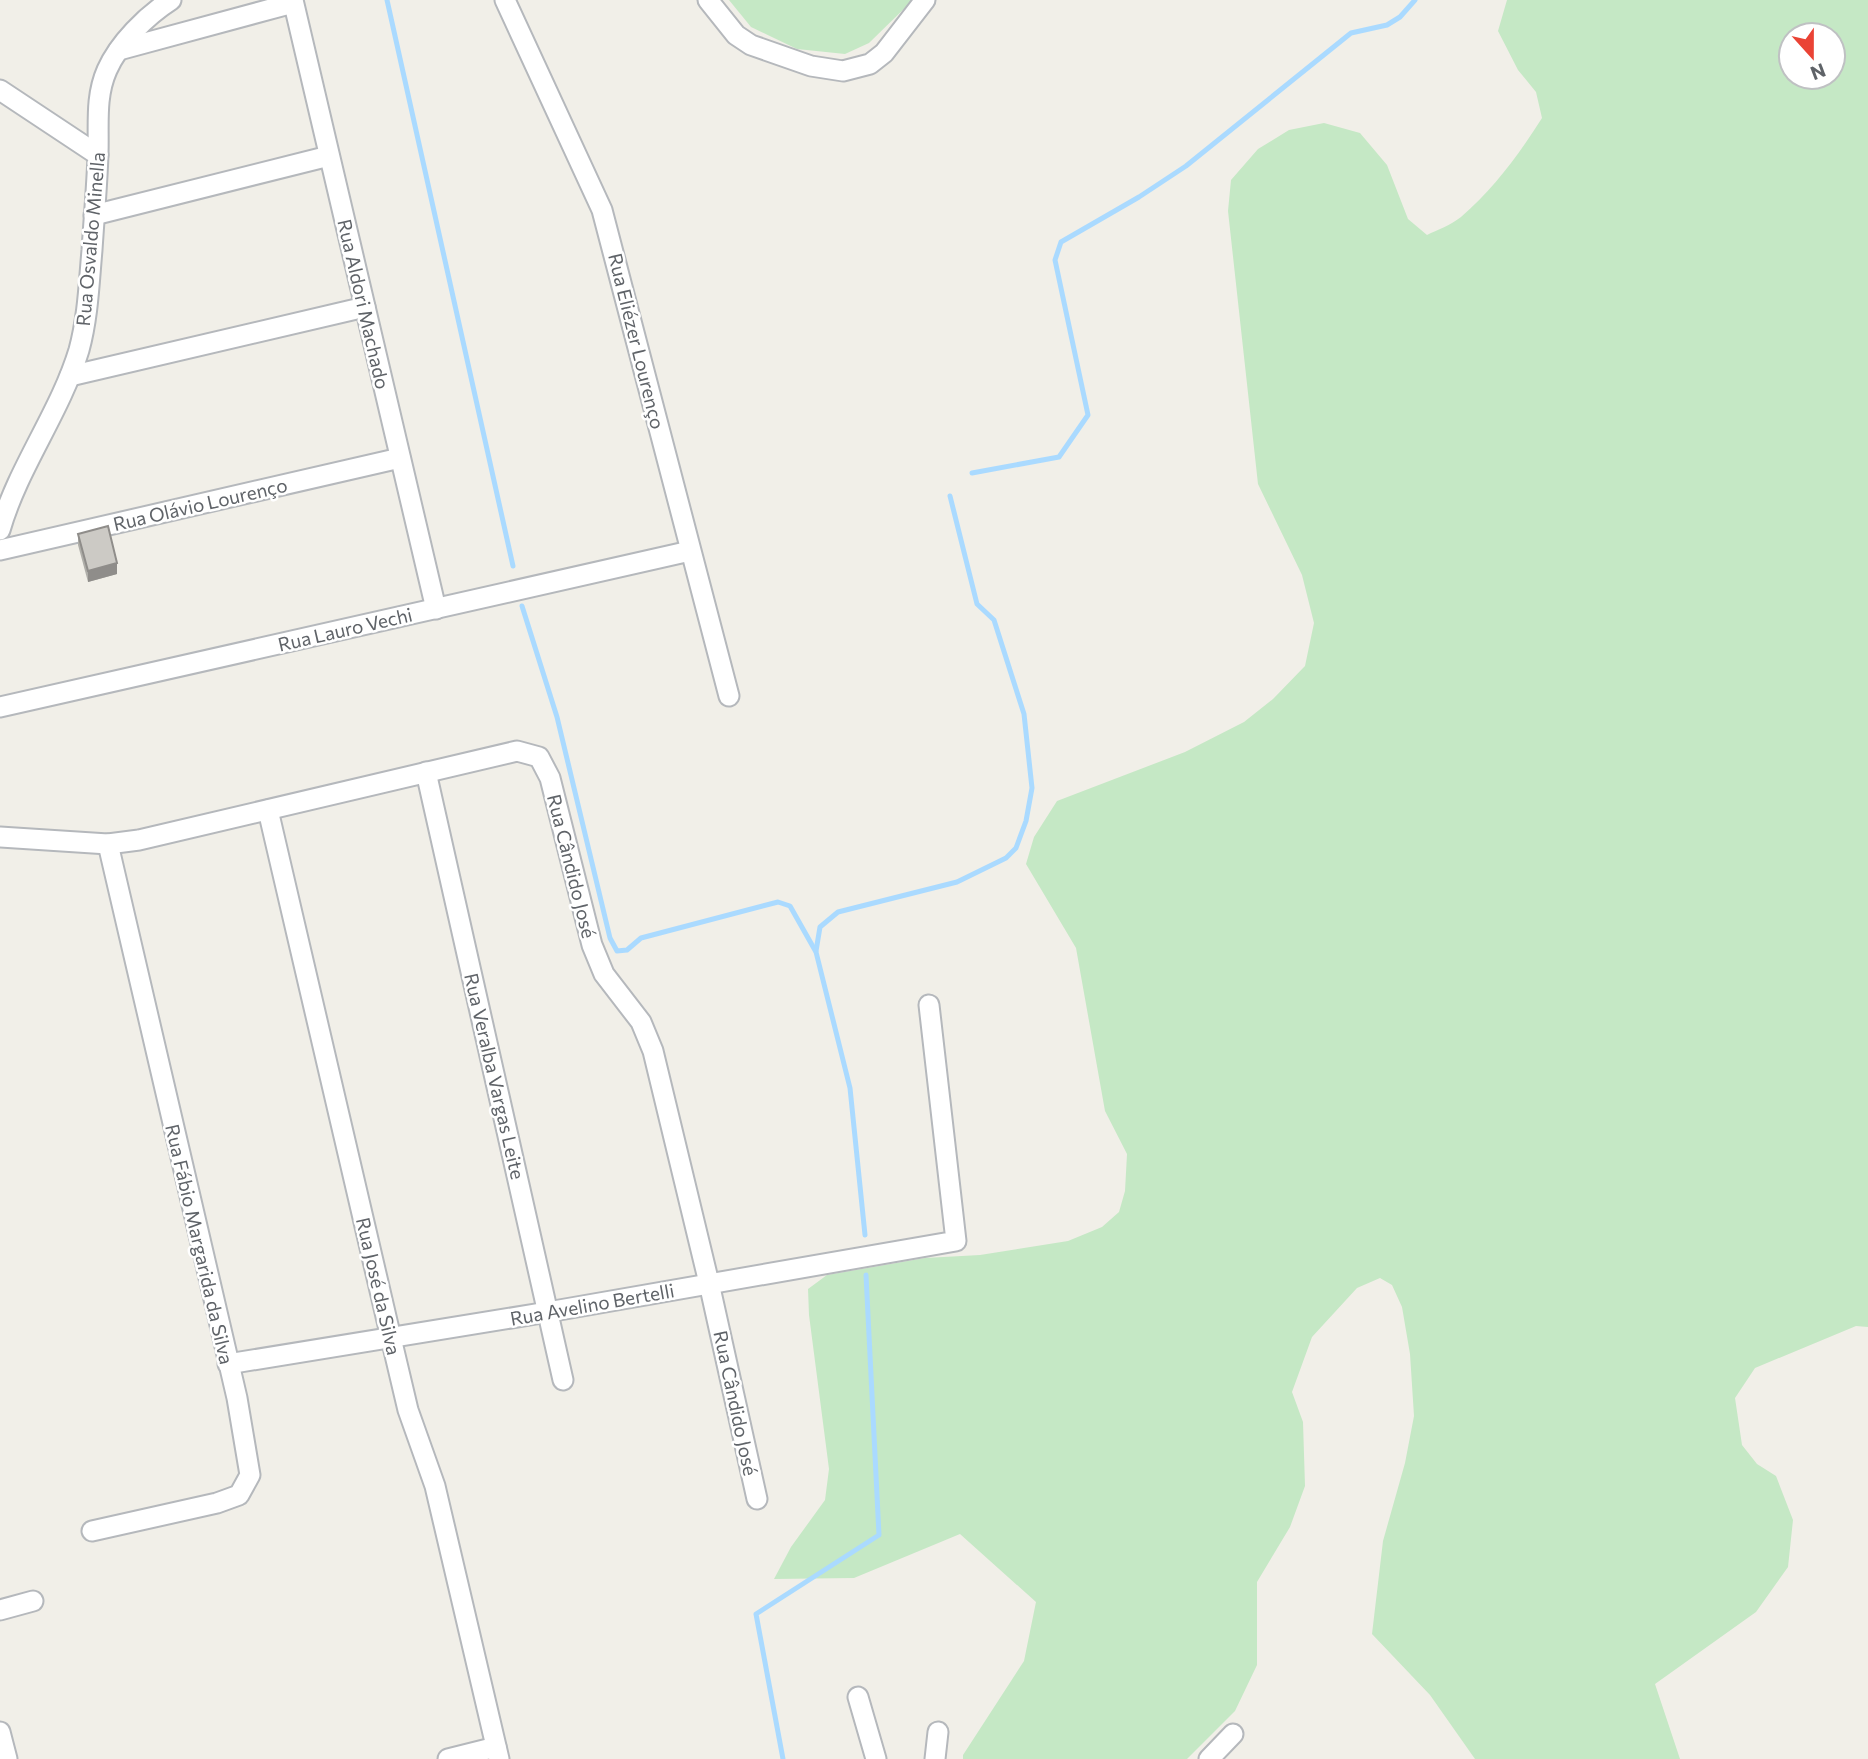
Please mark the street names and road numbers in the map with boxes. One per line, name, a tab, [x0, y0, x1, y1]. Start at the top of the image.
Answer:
street label: Rua Osvaldo Minella	[71, 151, 109, 327]
street label: Rua Aldori Machado	[333, 217, 395, 391]
street label: Rua Eliézer Lourenço	[604, 251, 670, 431]
street label: Rua Olávio Lourenço	[111, 473, 289, 535]
street label: Rua Lauro Vechi	[275, 602, 415, 656]
street label: Rua Cândido José	[543, 792, 601, 940]
street label: Rua Veralba Vargas Leite	[460, 971, 530, 1181]
street label: Rua Fábio Margarida da Silva	[161, 1122, 239, 1366]
street label: Rua José da Silva	[352, 1215, 406, 1357]
street label: Rua Avelino Bertelli	[508, 1278, 676, 1330]
street label: Rua Cândido José	[709, 1328, 763, 1478]

